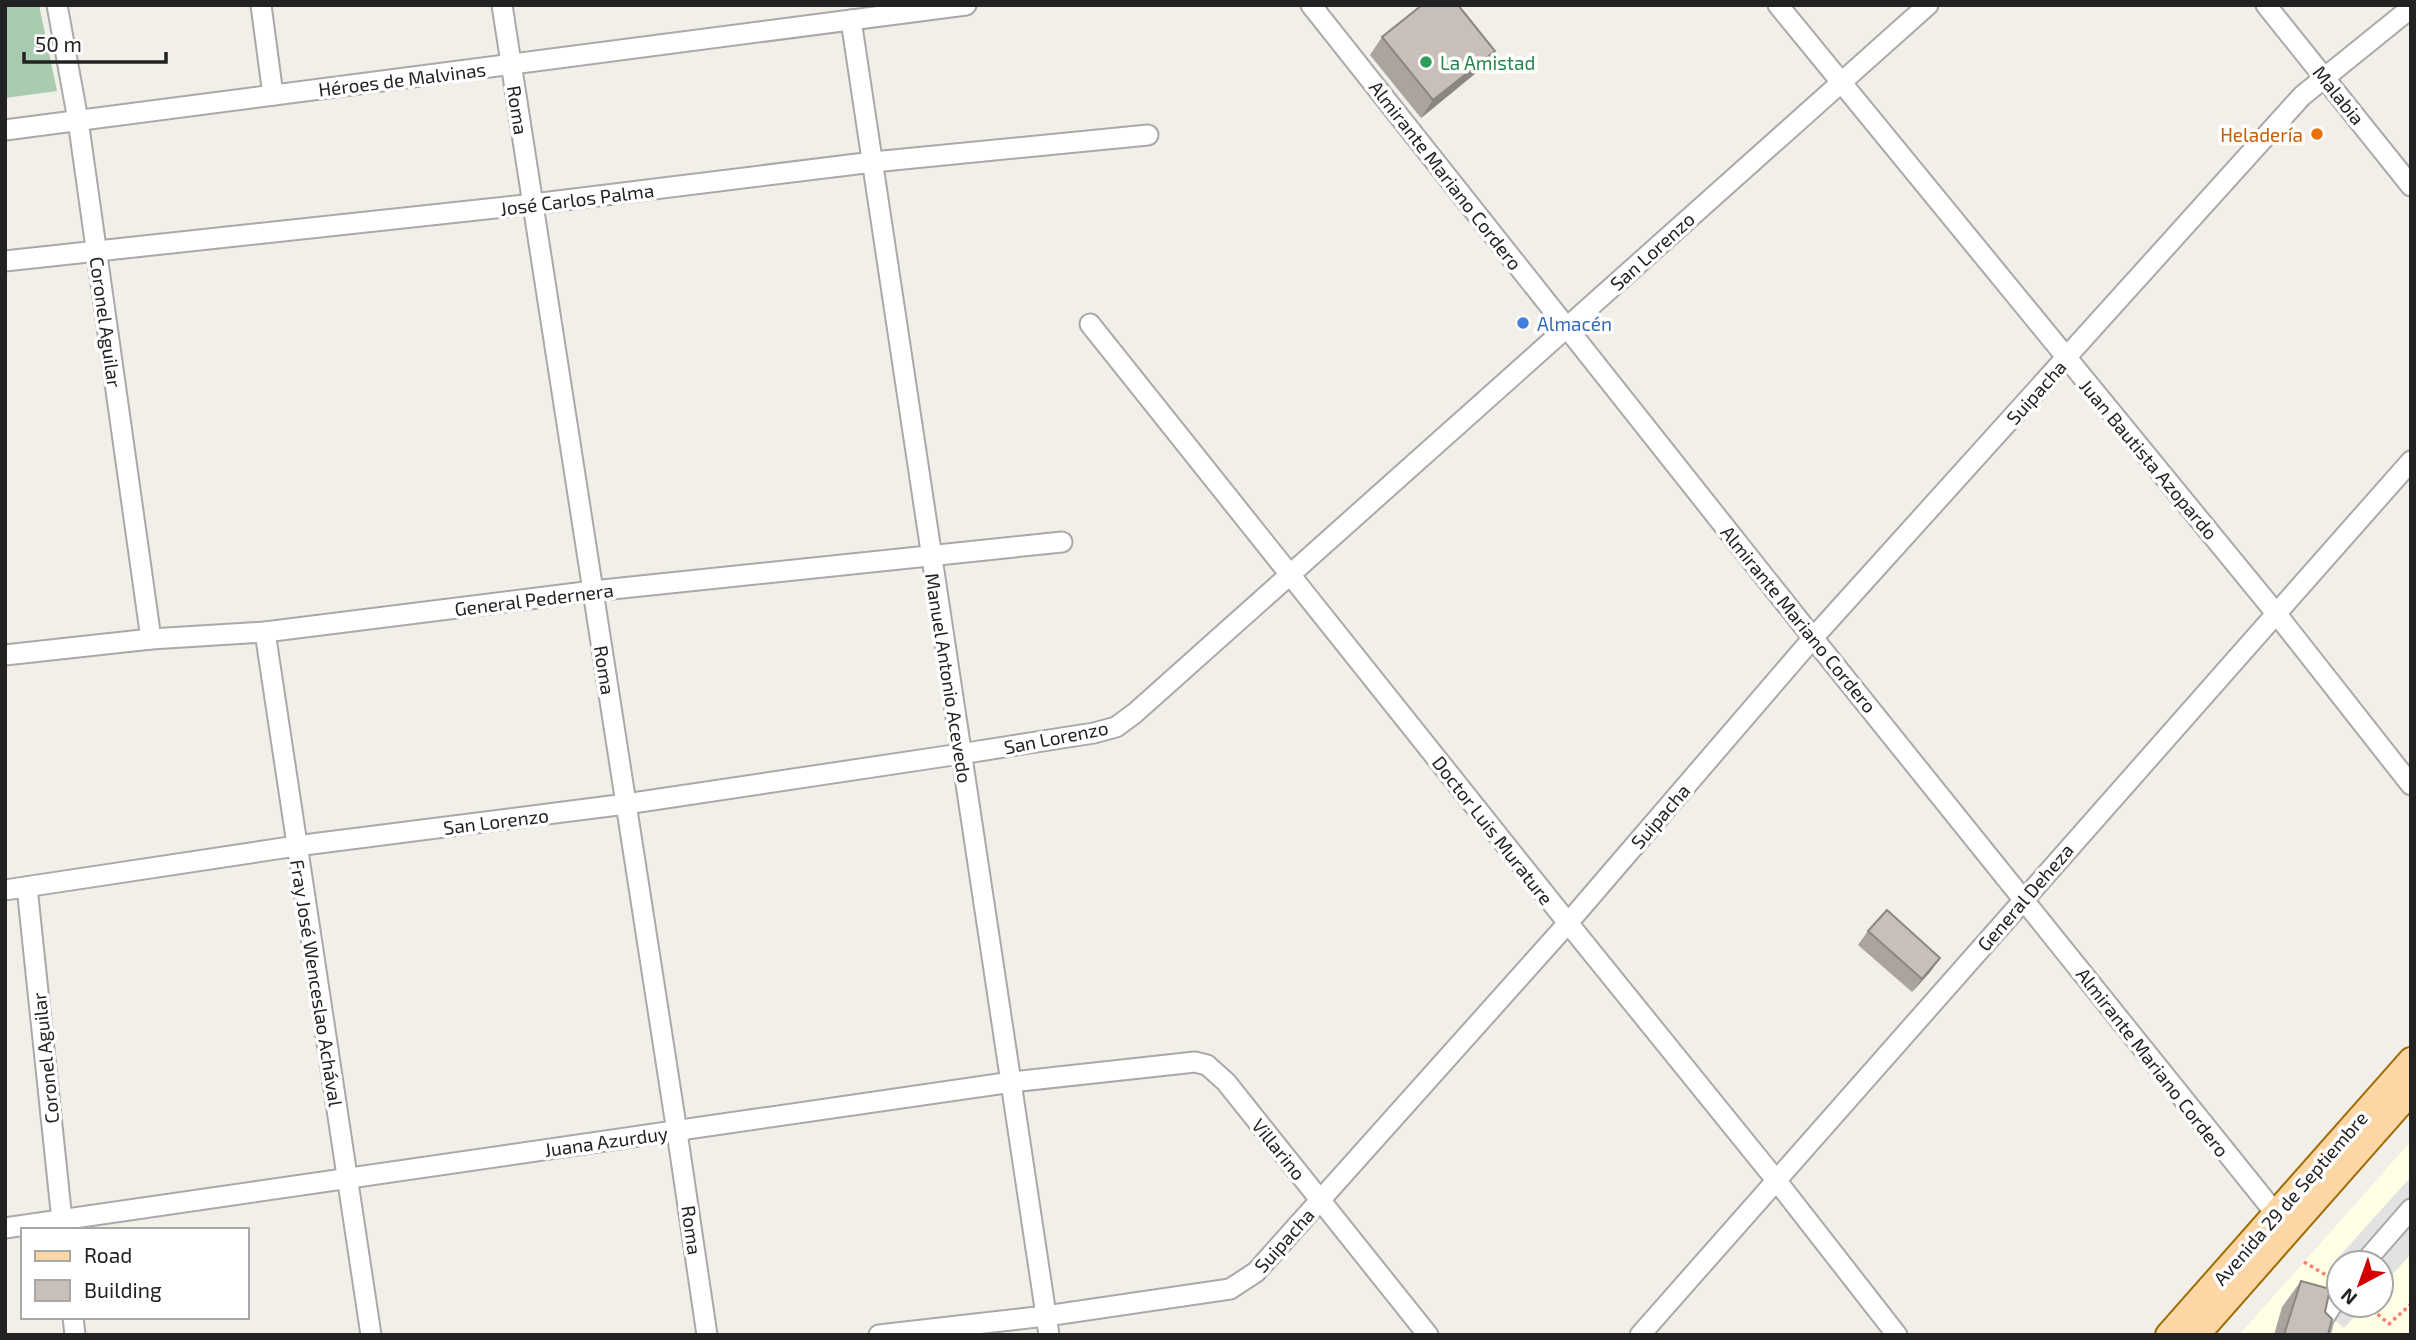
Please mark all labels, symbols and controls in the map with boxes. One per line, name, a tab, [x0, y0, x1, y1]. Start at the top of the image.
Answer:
scale bar	[24, 21, 166, 65]
text: 50 m	[35, 31, 82, 56]
place label: La Amistad	[1440, 51, 1535, 74]
marker: La Amistad	[1418, 54, 1434, 70]
street label: Héroes de Malvinas	[317, 57, 487, 101]
street label: Malabia	[2308, 61, 2370, 129]
street label: Almirante Mariano Cordero	[1365, 76, 1527, 274]
street label: Roma	[503, 84, 533, 136]
place label: Heladería	[2220, 123, 2303, 146]
marker: Heladería	[2309, 126, 2325, 142]
street label: José Carlos Palma	[499, 178, 655, 220]
street label: San Lorenzo	[1605, 207, 1699, 295]
street label: Coronel Aguilar	[85, 255, 127, 389]
place label: Almacén	[1537, 312, 1612, 335]
marker: Almacén	[1515, 315, 1531, 331]
street label: Suipacha	[2001, 355, 2071, 429]
street label: Juan Bautista Azopardo	[2075, 374, 2223, 544]
street label: Almirante Mariano Cordero	[1716, 521, 1882, 717]
street label: Manuel Antonio Acevedo	[921, 571, 977, 785]
street label: General Pedernera	[453, 578, 615, 620]
street label: Roma	[590, 644, 620, 696]
street label: San Lorenzo	[1002, 716, 1110, 758]
street label: Doctor Luis Murature	[1428, 751, 1558, 909]
street label: Suipacha	[1626, 779, 1694, 853]
street label: San Lorenzo	[442, 803, 550, 839]
street label: General Deheza	[1972, 839, 2078, 955]
street label: Fray José Wenceslao Achával	[286, 858, 348, 1108]
street label: Almirante Mariano Cordero	[2072, 963, 2234, 1161]
street label: Coronel Aguilar	[27, 991, 63, 1125]
street label: Avenida 29 de Septiembre	[2208, 1106, 2372, 1290]
street label: Villarino	[1247, 1114, 1311, 1184]
street label: Juana Azurduy	[543, 1121, 669, 1161]
street label: Suipacha	[1249, 1203, 1319, 1277]
street label: Roma	[677, 1204, 707, 1256]
legend	[21, 1228, 248, 1319]
text: Road	[84, 1242, 132, 1267]
north arrow	[2325, 1249, 2395, 1319]
text: Building	[84, 1277, 162, 1302]
text: N	[2336, 1284, 2361, 1310]

